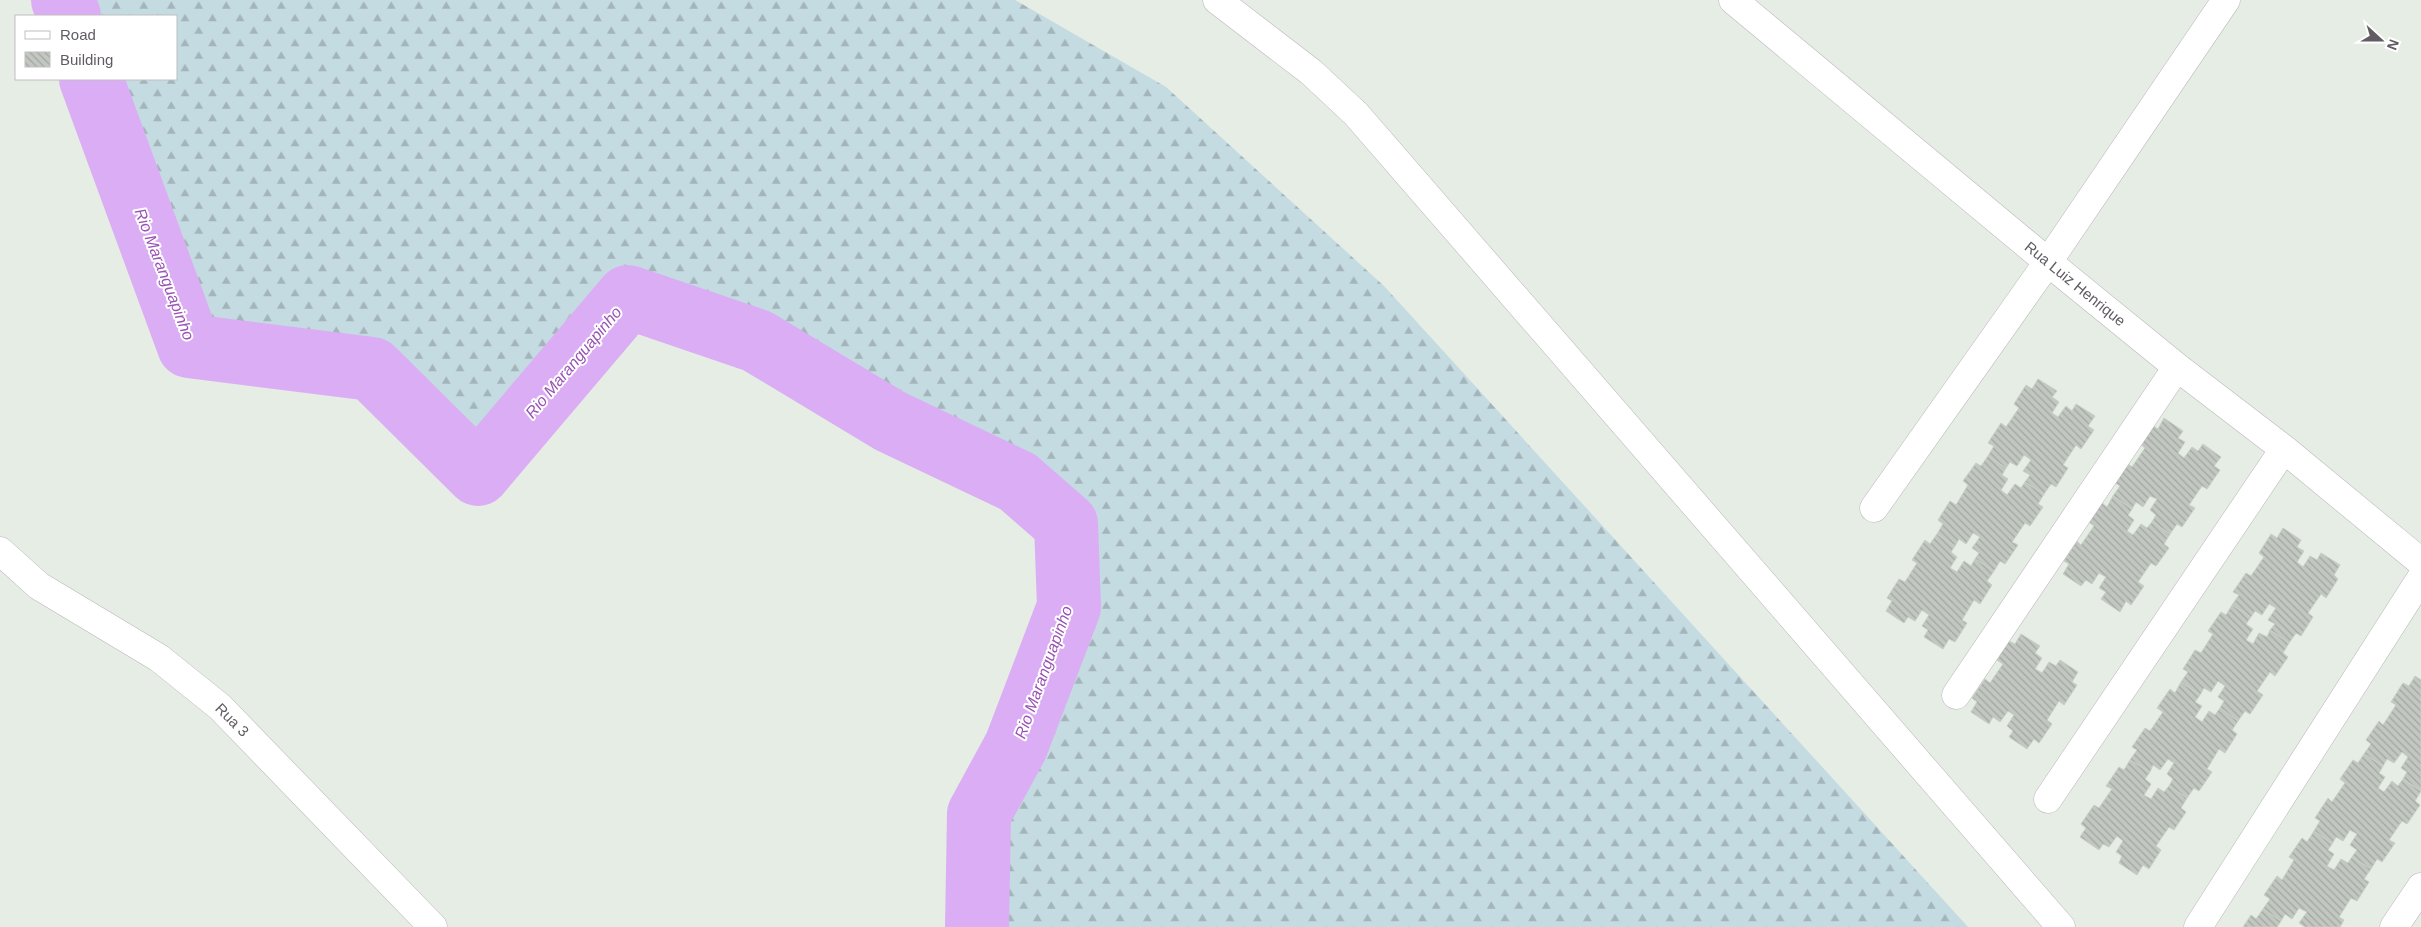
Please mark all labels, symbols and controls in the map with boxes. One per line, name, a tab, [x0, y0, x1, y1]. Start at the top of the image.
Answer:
legend	[15, 15, 178, 80]
north arrow	[2356, 15, 2406, 65]
text: Road	[60, 26, 96, 43]
text: N	[2384, 37, 2402, 52]
text: Building	[60, 51, 113, 68]
water label: Rio Maranguapinho	[132, 206, 198, 343]
street label: Rua Luiz Henrique	[2022, 238, 2129, 329]
water label: Rio Maranguapinho	[522, 303, 625, 421]
water label: Rio Maranguapinho	[1012, 604, 1075, 741]
street label: Rua 3	[212, 699, 253, 740]

